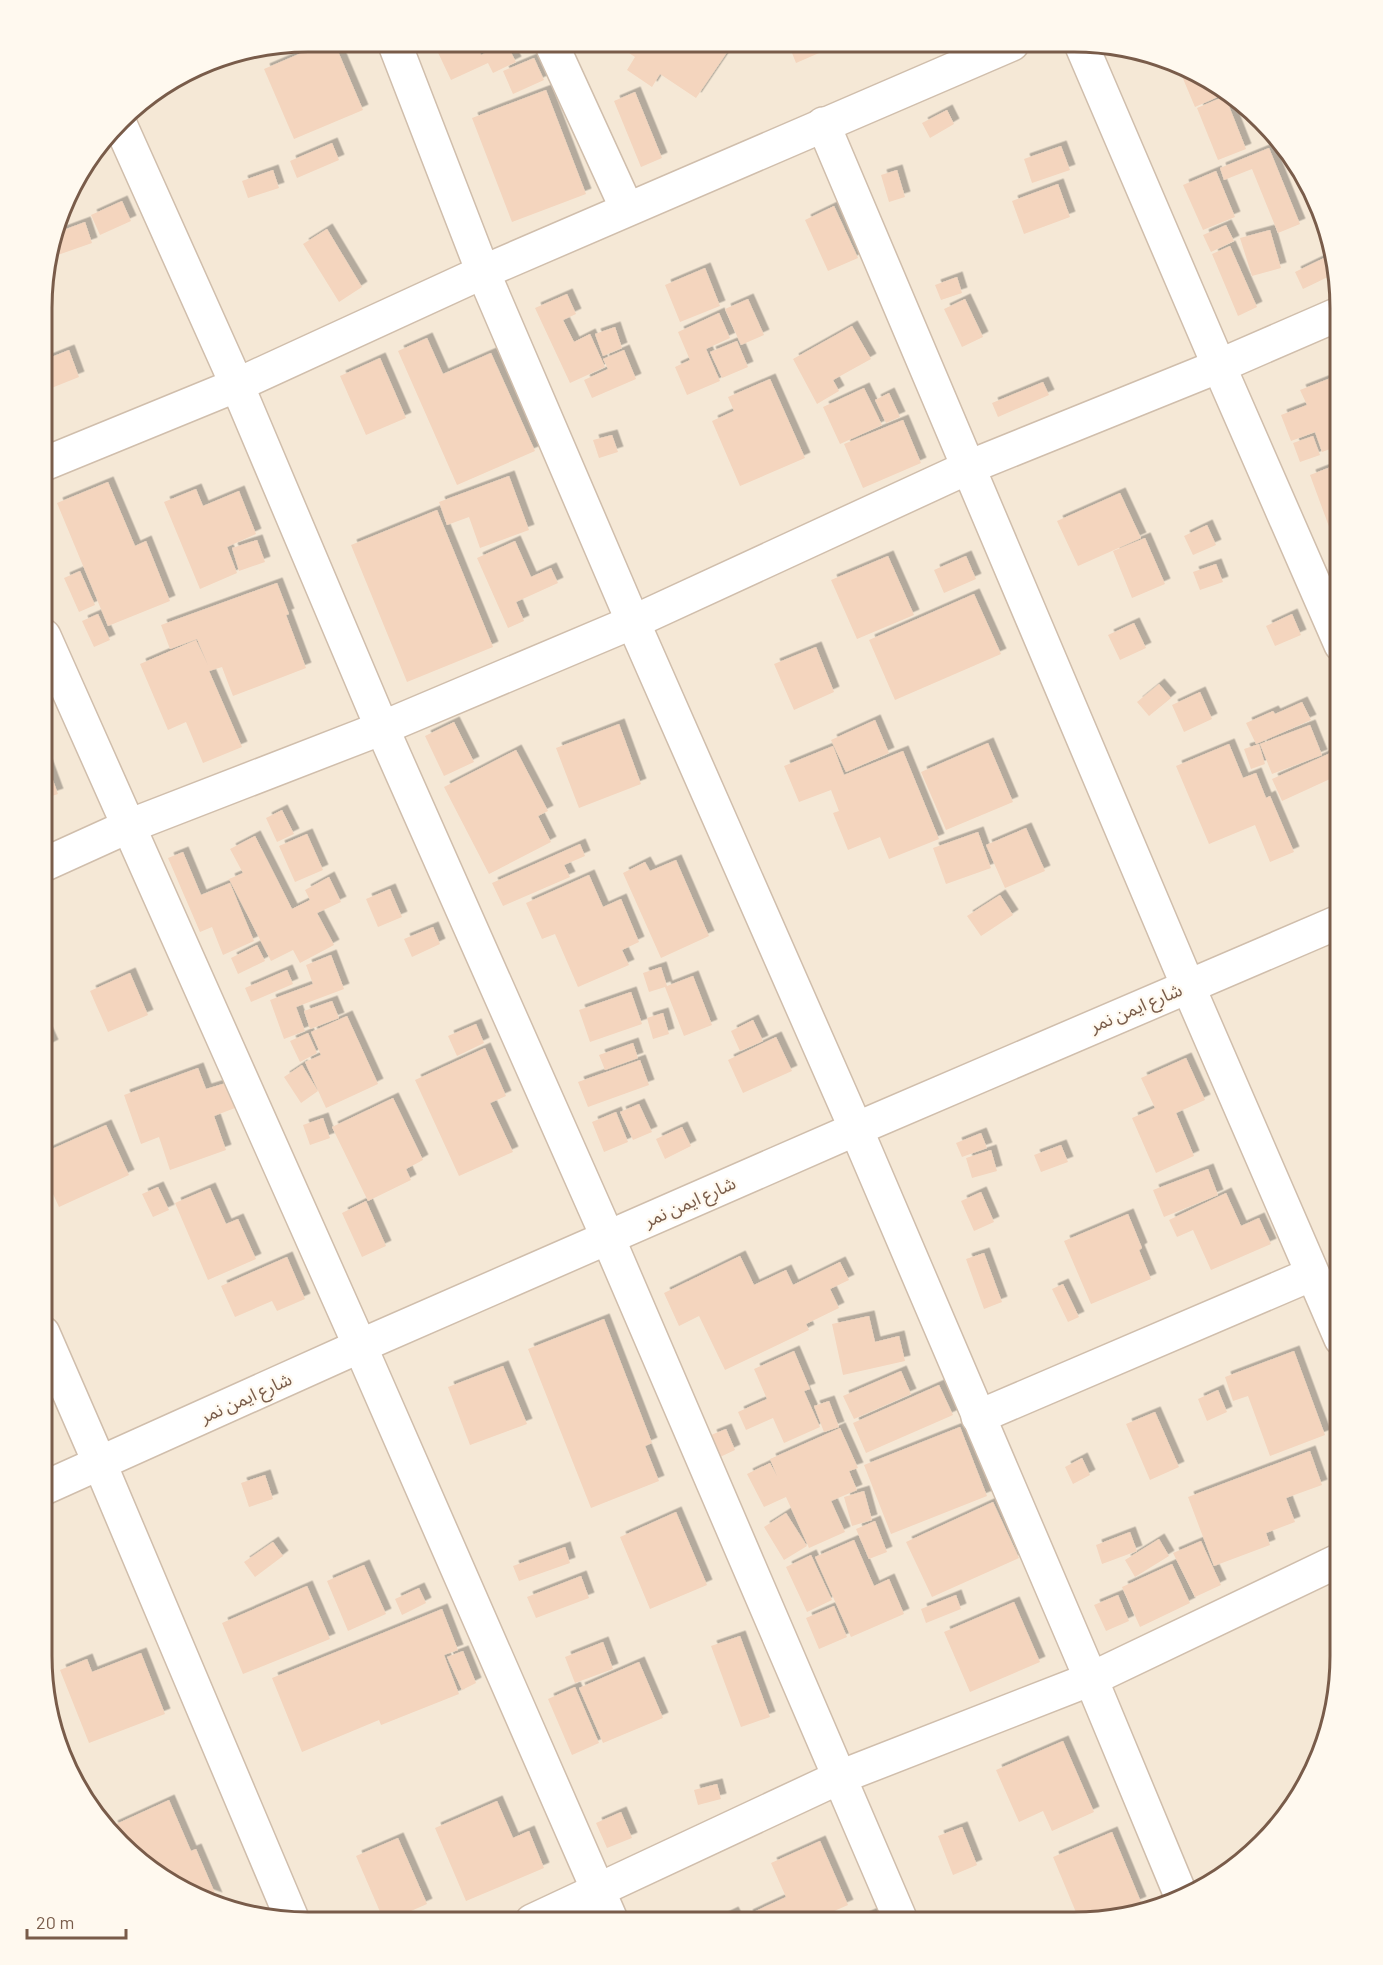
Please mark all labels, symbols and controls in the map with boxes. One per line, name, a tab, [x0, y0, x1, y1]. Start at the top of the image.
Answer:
street label: شارع ايمن نمر	[1085, 978, 1187, 1040]
street label: شارع ايمن نمر	[639, 1171, 740, 1235]
street label: شارع ايمن نمر	[195, 1367, 296, 1431]
scale bar	[27, 1902, 126, 1940]
text: 20 m	[36, 1911, 74, 1933]

